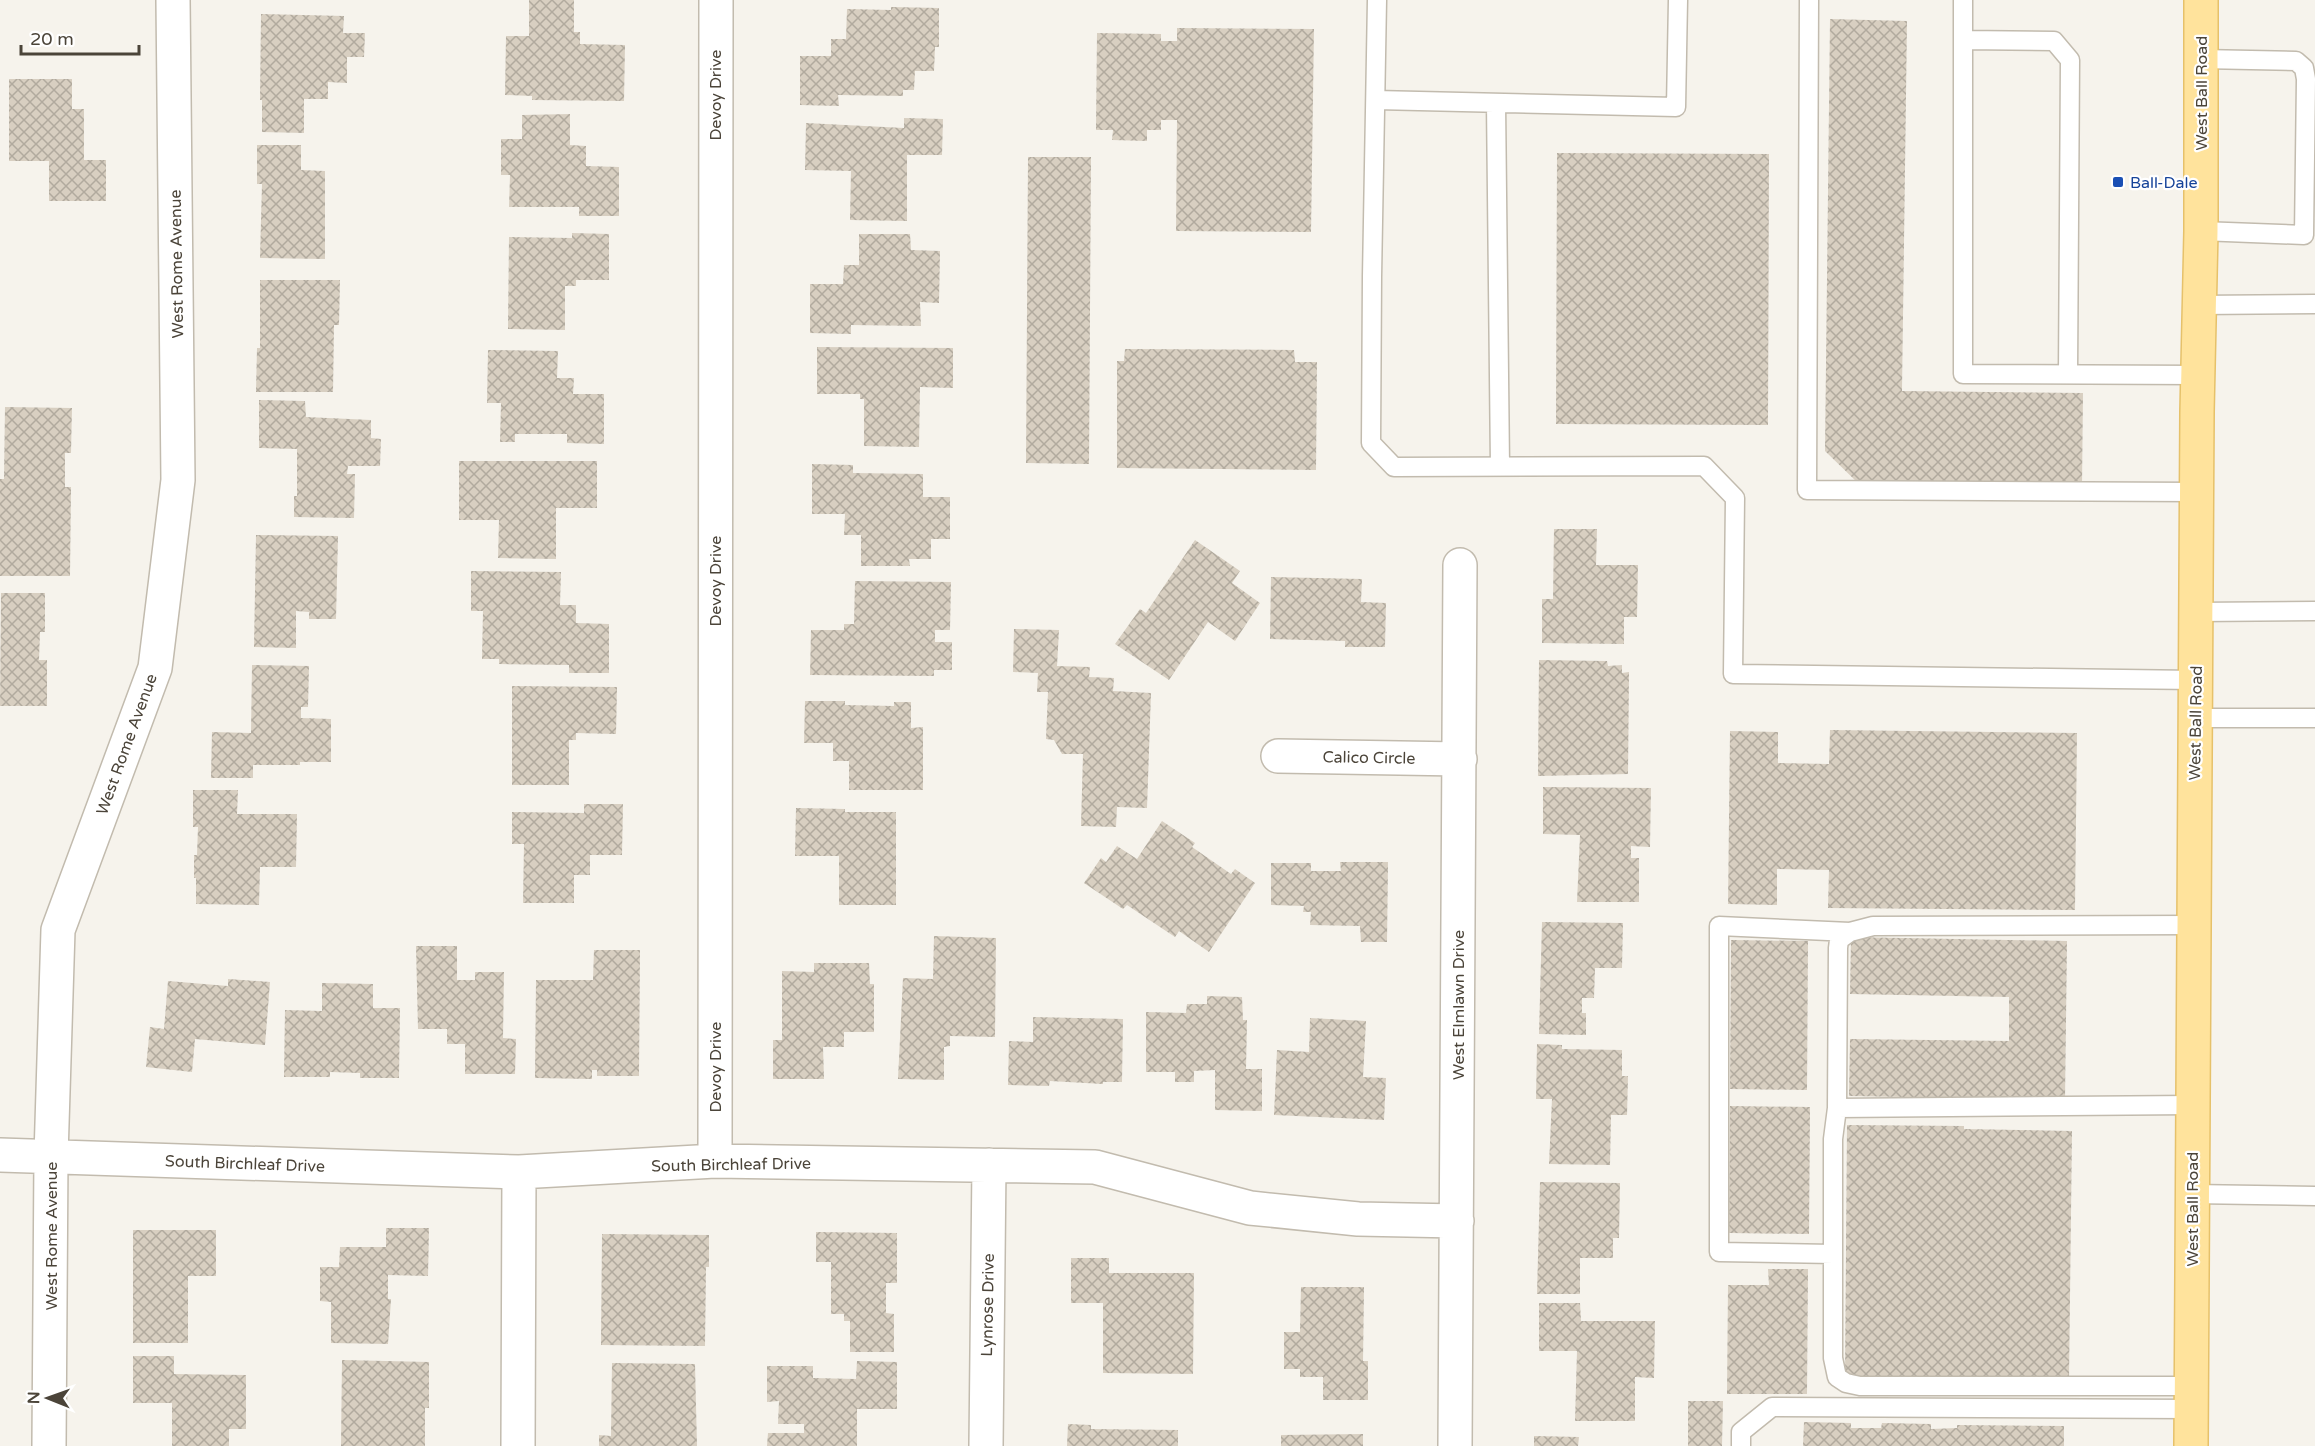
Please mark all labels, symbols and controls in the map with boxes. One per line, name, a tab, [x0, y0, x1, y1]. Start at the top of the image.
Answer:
scale bar	[21, 18, 140, 56]
text: 20 m	[30, 28, 74, 50]
street label: West Ball Road	[2192, 36, 2212, 150]
street label: Devoy Drive	[706, 50, 726, 140]
place label: Ball-Dale	[2130, 173, 2198, 193]
marker: Ball-Dale	[2111, 175, 2125, 189]
street label: West Rome Avenue	[166, 189, 188, 338]
street label: Devoy Drive	[706, 536, 726, 626]
street label: West Ball Road	[2185, 665, 2207, 781]
street label: West Rome Avenue	[92, 671, 162, 818]
street label: Calico Circle	[1322, 747, 1416, 769]
street label: West Elmlawn Drive	[1449, 930, 1469, 1080]
street label: Devoy Drive	[706, 1022, 726, 1112]
street label: South Birchleaf Drive	[165, 1151, 325, 1177]
street label: West Ball Road	[2183, 1152, 2203, 1266]
street label: South Birchleaf Drive	[651, 1154, 811, 1176]
street label: West Rome Avenue	[42, 1162, 62, 1310]
street label: Lynrose Drive	[977, 1253, 999, 1357]
north arrow	[18, 1368, 78, 1428]
text: N	[24, 1391, 44, 1404]

